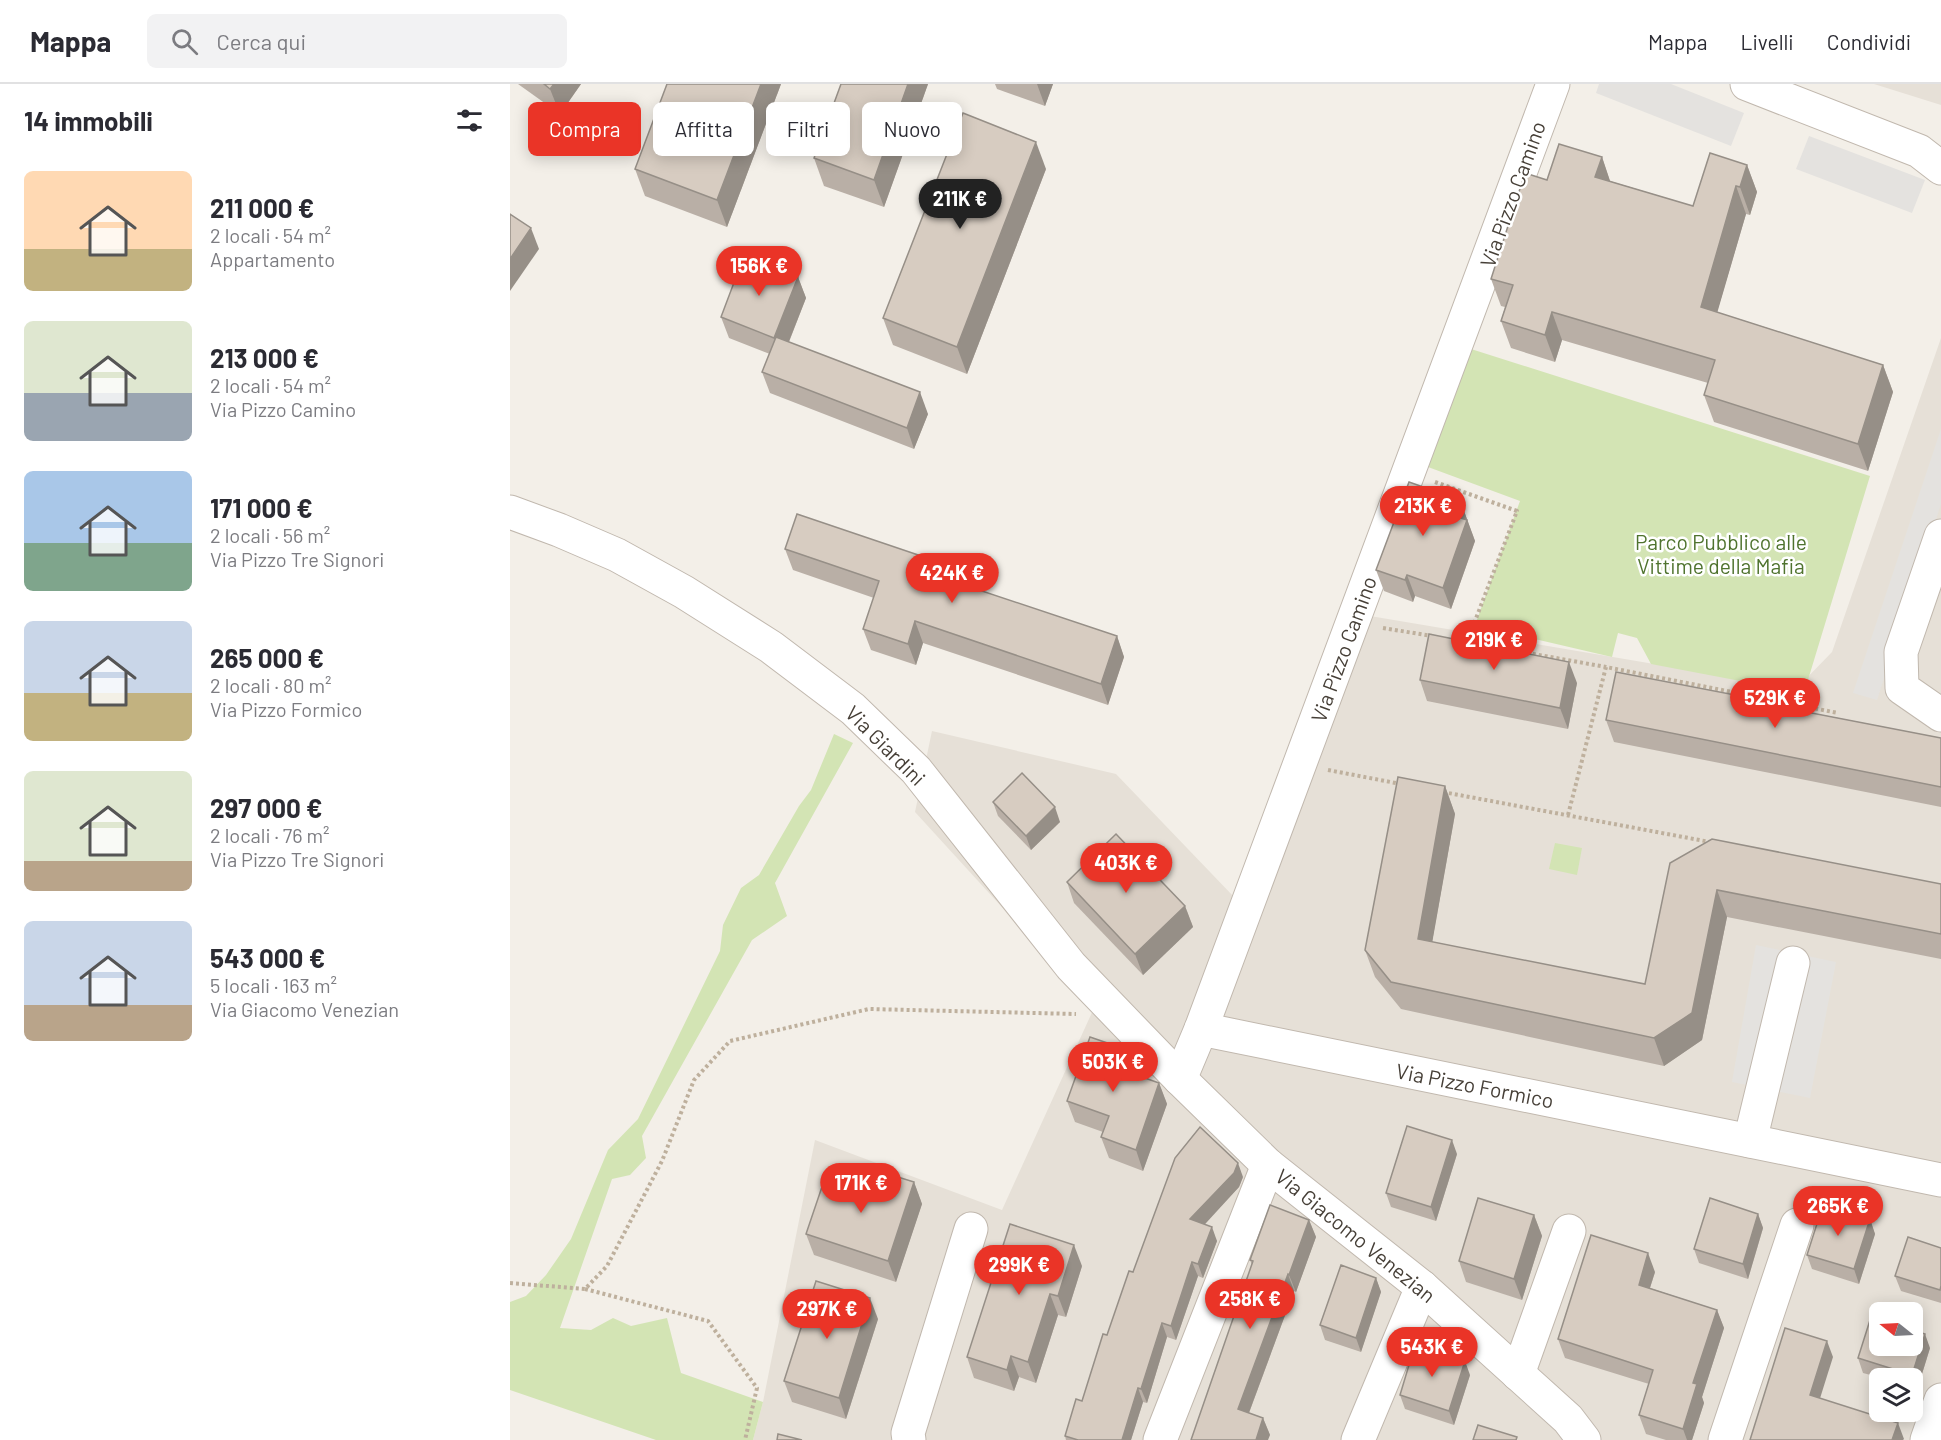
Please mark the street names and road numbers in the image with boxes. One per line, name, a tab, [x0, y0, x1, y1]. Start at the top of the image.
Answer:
street label: Via Pizzo Camino	[1474, 118, 1550, 270]
street label: Via Pizzo Camino	[1305, 573, 1381, 725]
street label: Via Giardini	[841, 700, 931, 790]
street label: Via Pizzo Formico	[1394, 1057, 1556, 1113]
street label: Via Giacomo Venezian	[1271, 1163, 1441, 1307]

